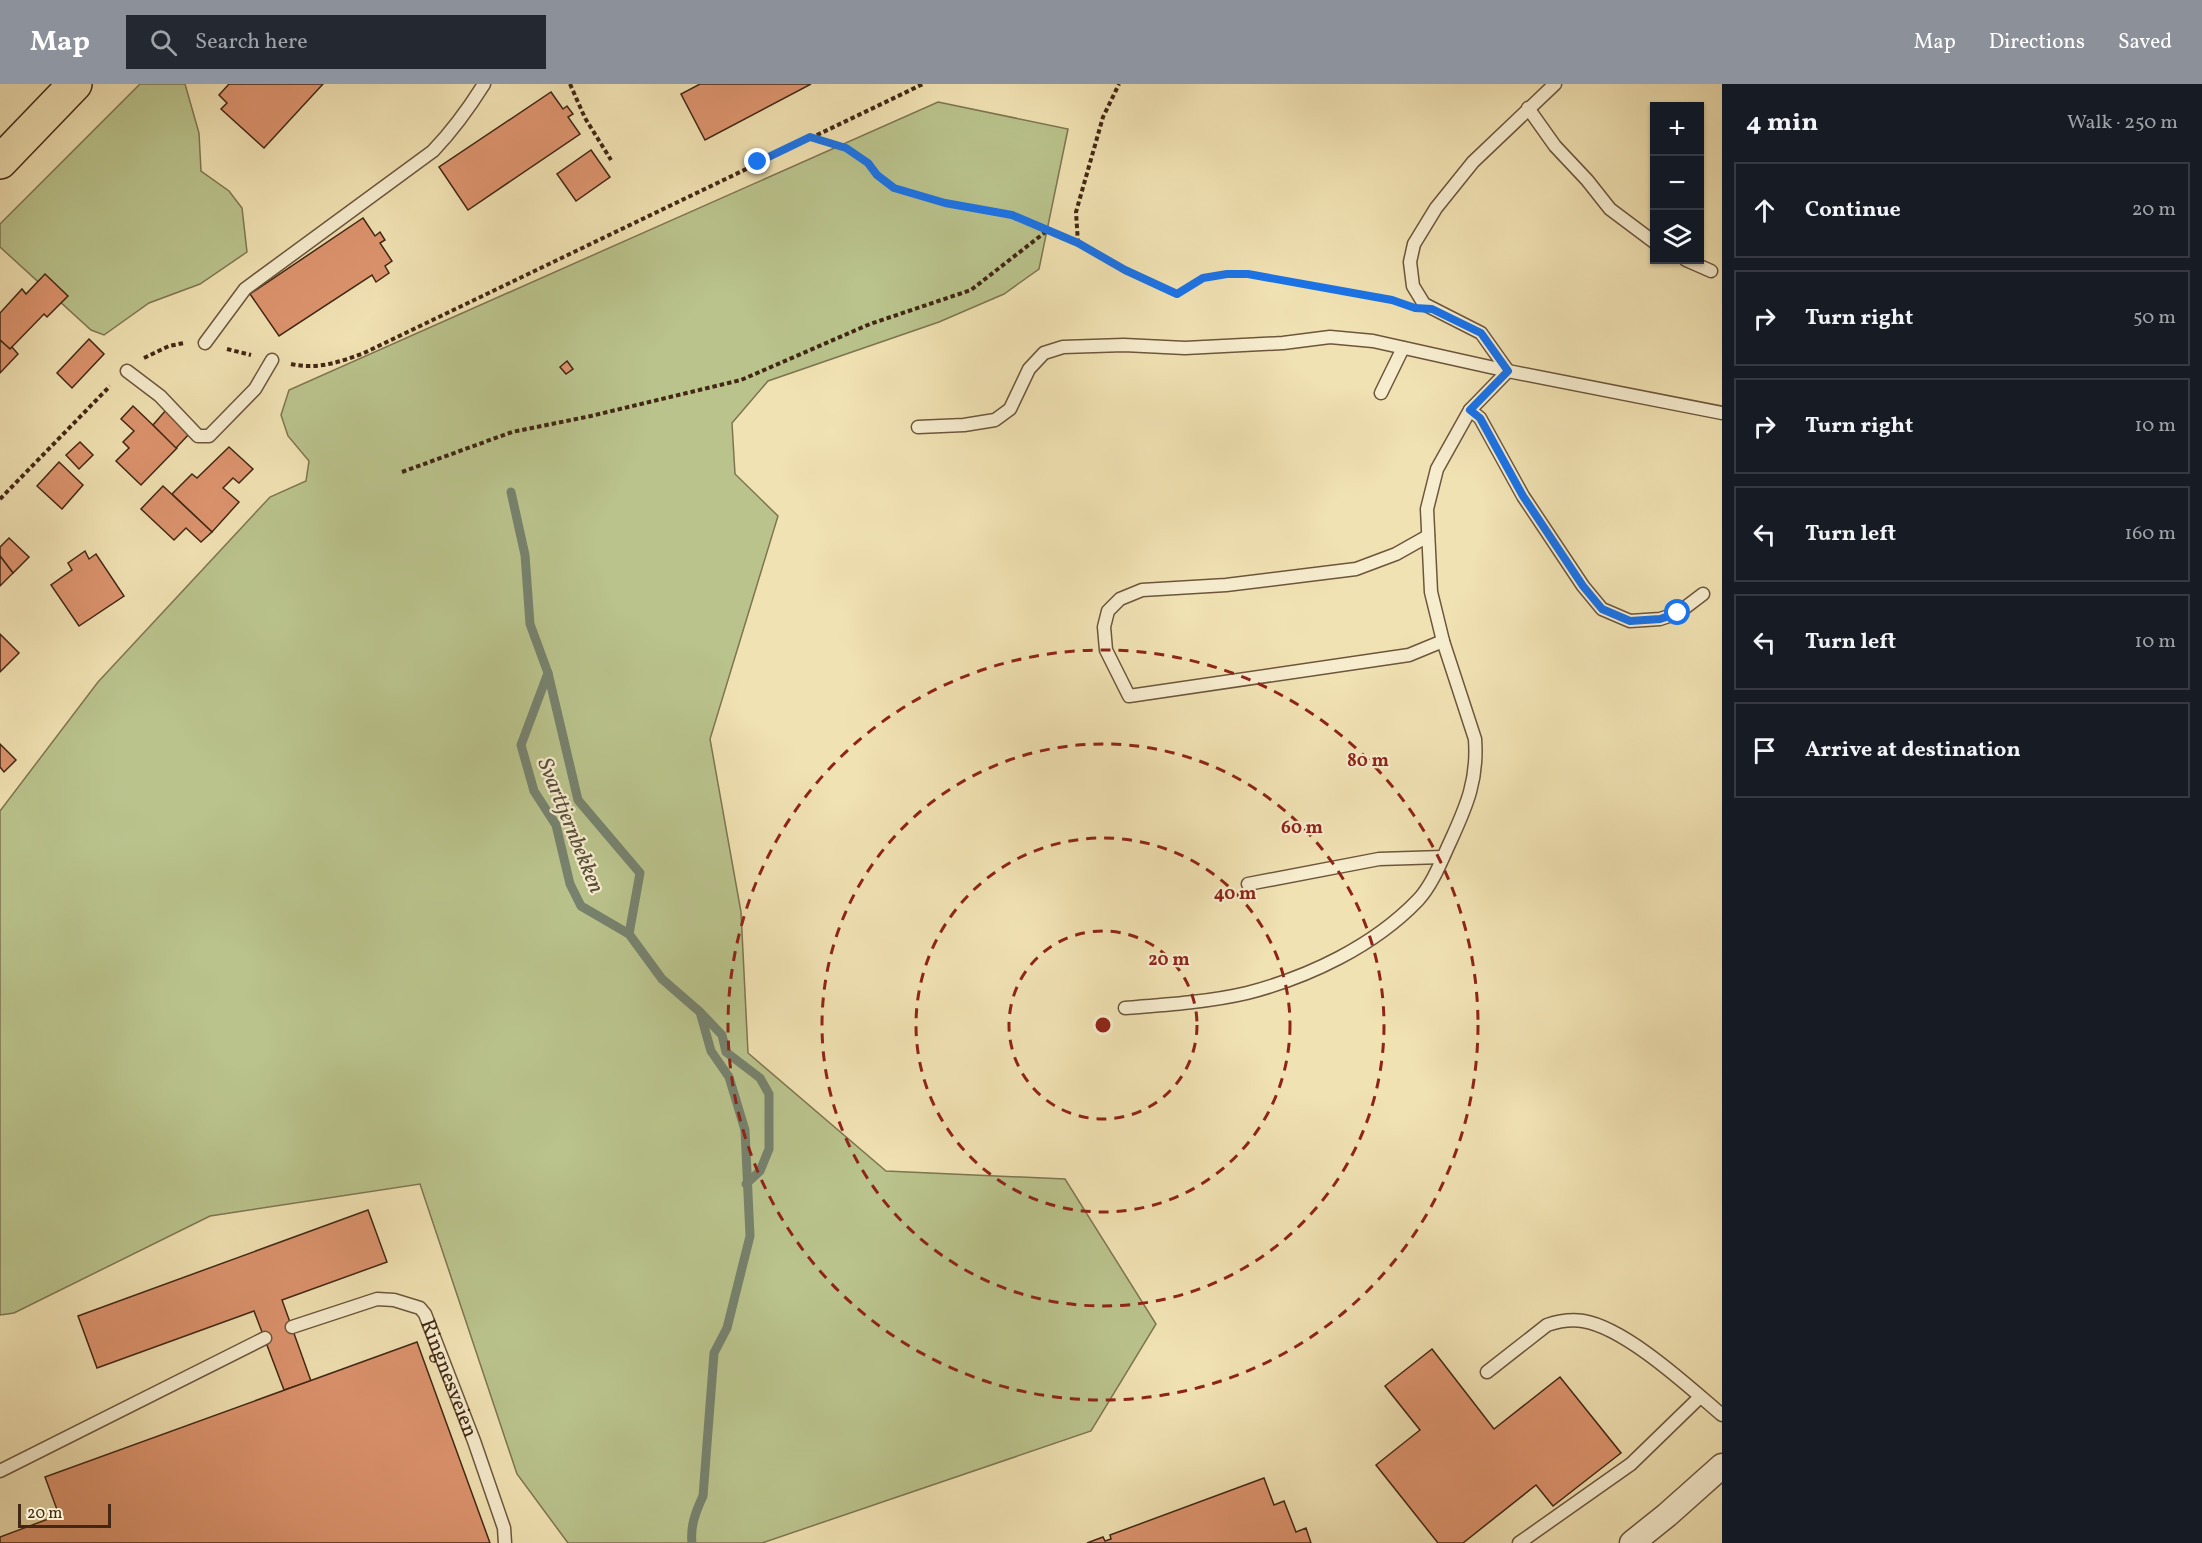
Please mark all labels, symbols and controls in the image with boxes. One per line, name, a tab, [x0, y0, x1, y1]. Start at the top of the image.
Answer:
search box	[126, 15, 546, 69]
text: Map	[30, 23, 90, 62]
icon: search	[147, 26, 180, 59]
text: Search here	[195, 27, 308, 58]
text: Map	[1914, 28, 1956, 57]
text: Directions	[1989, 28, 2085, 57]
text: Saved	[2118, 28, 2172, 57]
map controls	[1650, 102, 1704, 264]
button: +	[1650, 102, 1704, 156]
text: 4 min	[1746, 105, 1818, 141]
text: Walk · 250 m	[2067, 109, 2178, 137]
route end	[744, 148, 770, 174]
button: −	[1650, 156, 1704, 210]
icon: ahead	[1748, 194, 1781, 227]
text: Continue	[1805, 195, 1901, 226]
text: 20 m	[2132, 196, 2176, 224]
button: layers	[1650, 210, 1704, 264]
icon: right	[1748, 302, 1781, 335]
text: Turn right	[1805, 303, 1913, 334]
text: 50 m	[2133, 304, 2176, 332]
icon: right	[1748, 410, 1781, 443]
text: Turn right	[1805, 411, 1913, 442]
text: 10 m	[2135, 412, 2176, 440]
icon: left	[1748, 518, 1781, 551]
text: Turn left	[1805, 519, 1896, 550]
text: 160 m	[2124, 520, 2176, 548]
route start	[1664, 599, 1690, 625]
icon: left	[1748, 626, 1781, 659]
text: Turn left	[1805, 627, 1896, 658]
text: 10 m	[2135, 628, 2176, 656]
icon: arrive	[1748, 734, 1781, 767]
text: Arrive at destination	[1805, 735, 2021, 766]
text: 80 m	[1347, 749, 1389, 774]
water label: Svarttjernbekken	[528, 754, 611, 898]
text: 60 m	[1281, 816, 1323, 841]
text: 40 m	[1214, 882, 1256, 907]
text: 20 m	[1148, 948, 1190, 973]
centre of rings	[1093, 1015, 1113, 1035]
street label: Ringnesveien	[412, 1315, 484, 1442]
scale bar	[18, 1501, 111, 1528]
text: 20 m	[27, 1503, 62, 1525]

